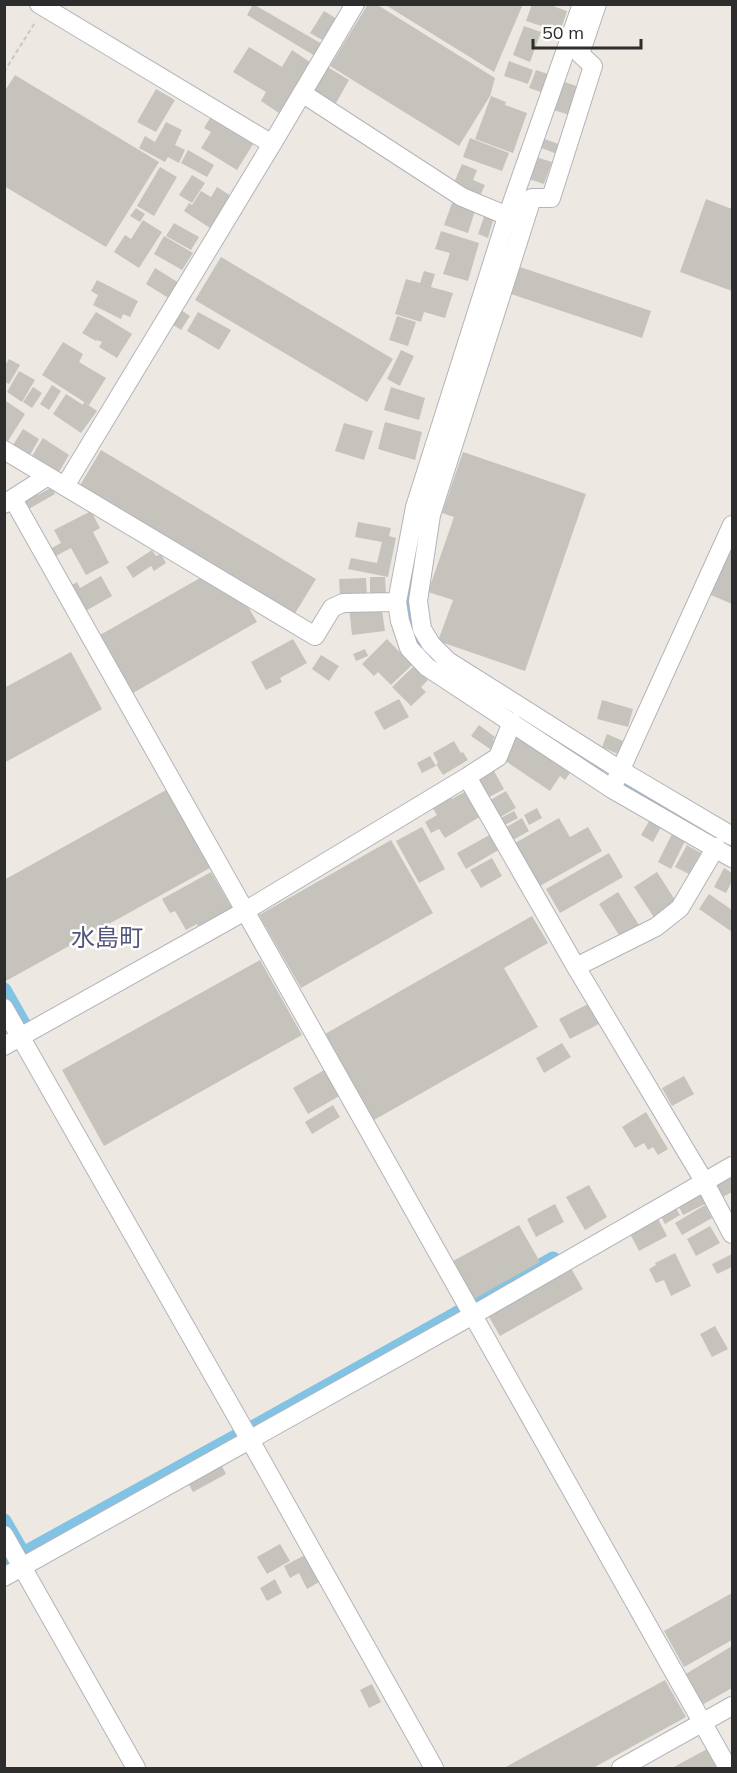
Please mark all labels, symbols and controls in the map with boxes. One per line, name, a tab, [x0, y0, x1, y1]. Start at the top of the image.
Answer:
scale bar	[533, 12, 641, 50]
text: 50 m	[542, 21, 584, 44]
district label: 水島町	[71, 922, 143, 952]

